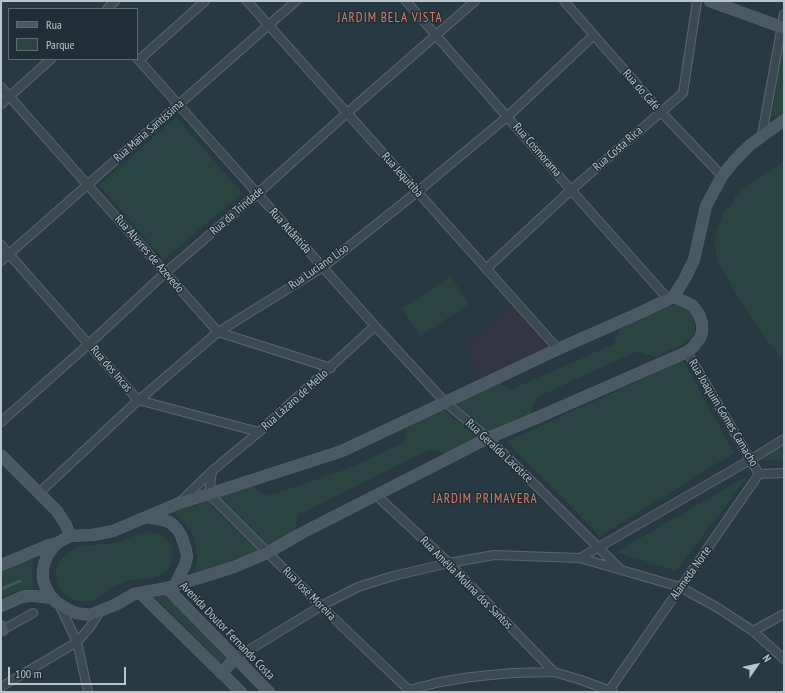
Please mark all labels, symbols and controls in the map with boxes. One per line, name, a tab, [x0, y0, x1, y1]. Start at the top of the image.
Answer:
legend	[8, 8, 138, 60]
district label: JARDIM BELA VISTA	[337, 10, 443, 26]
text: Rua	[46, 17, 62, 32]
text: Parque	[46, 37, 75, 52]
street label: Rua do Café	[619, 67, 663, 113]
street label: Rua Maria Santíssima	[111, 97, 187, 165]
street label: Rua Cosmorama	[510, 120, 564, 180]
street label: Rua Costa Rica	[590, 124, 646, 174]
street label: Rua Jequitibá	[378, 150, 426, 200]
street label: Rua da Trindade	[207, 184, 267, 238]
street label: Rua Atlântida	[266, 205, 314, 257]
street label: Rua Alvares de Azevedo	[111, 212, 187, 296]
street label: Rua Luciano Liso	[286, 241, 352, 293]
street label: Rua dos Incas	[87, 343, 135, 395]
street label: Rua Joaquim Gomes Camacho	[685, 357, 761, 469]
street label: Rua Lázaro de Mello	[259, 366, 331, 434]
street label: Rua Geraldo Lacotice	[462, 416, 536, 486]
district label: JARDIM PRIMAVERA	[432, 491, 538, 507]
street label: Rua Amélia Molina dos Santos	[417, 534, 515, 632]
street label: Alameda Norte	[667, 543, 715, 603]
street label: Rua José Moreira	[279, 564, 339, 624]
street label: Avenida Doutor Fernando Costa	[177, 579, 277, 683]
north arrow	[737, 645, 777, 685]
text: N	[759, 652, 774, 665]
scale bar	[10, 659, 128, 685]
text: 100 m	[15, 666, 42, 681]

